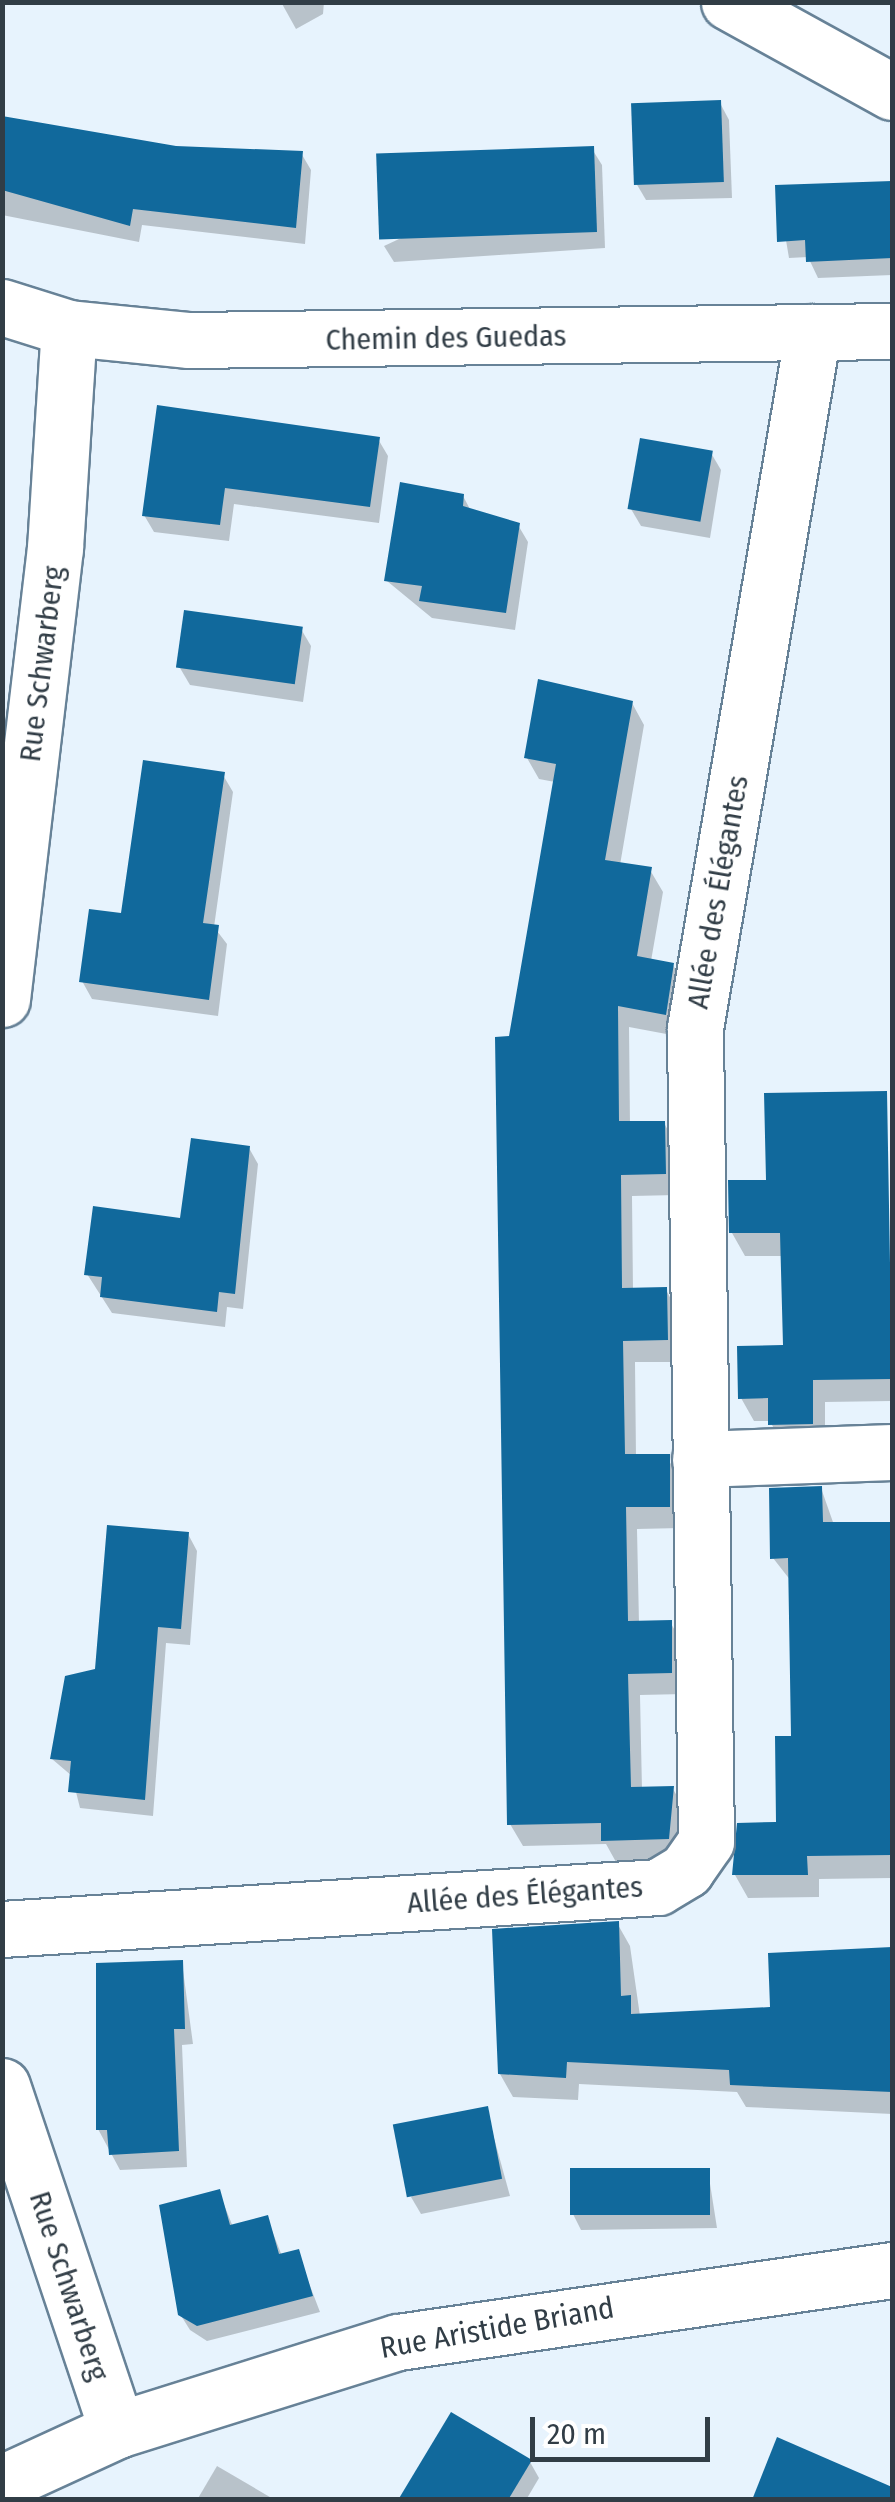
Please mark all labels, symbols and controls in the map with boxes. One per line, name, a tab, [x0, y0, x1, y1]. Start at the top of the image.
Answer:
street label: Chemin des Guedas	[325, 318, 567, 358]
street label: Rue Schwarberg	[12, 564, 72, 764]
street label: Allée des Élégantes	[680, 772, 756, 1012]
street label: Allée des Élégantes	[406, 1869, 644, 1921]
street label: Rue Schwarberg	[21, 2187, 117, 2385]
street label: Rue Aristide Briand	[377, 2290, 617, 2366]
scale bar	[535, 2397, 715, 2459]
text: 20 m	[547, 2416, 606, 2452]

